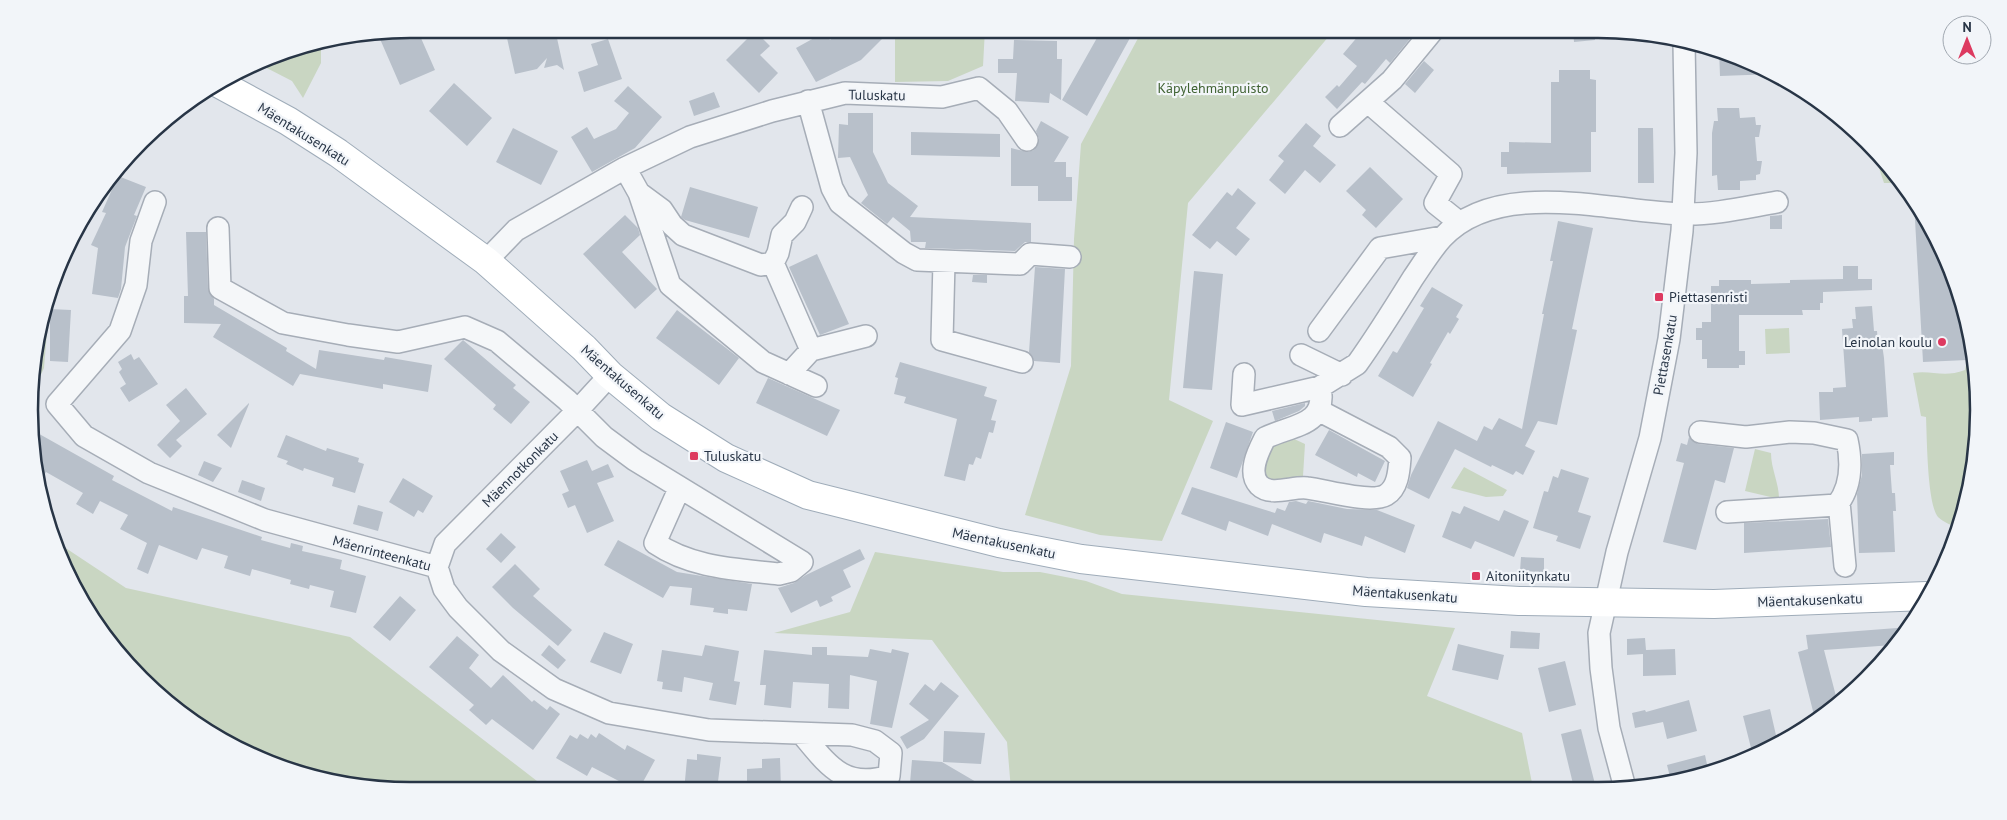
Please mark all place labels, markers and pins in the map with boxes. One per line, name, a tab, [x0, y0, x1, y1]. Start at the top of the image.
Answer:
place label: Piettasenristi	[1669, 288, 1748, 306]
marker: Piettasenristi	[1653, 291, 1665, 303]
place label: Leinolan koulu	[1844, 333, 1932, 351]
marker: Leinolan koulu	[1936, 336, 1948, 348]
place label: Tuluskatu	[704, 447, 761, 465]
marker: Tuluskatu	[688, 450, 700, 462]
place label: Aitoniitynkatu	[1486, 567, 1570, 585]
marker: Aitoniitynkatu	[1470, 570, 1482, 582]

